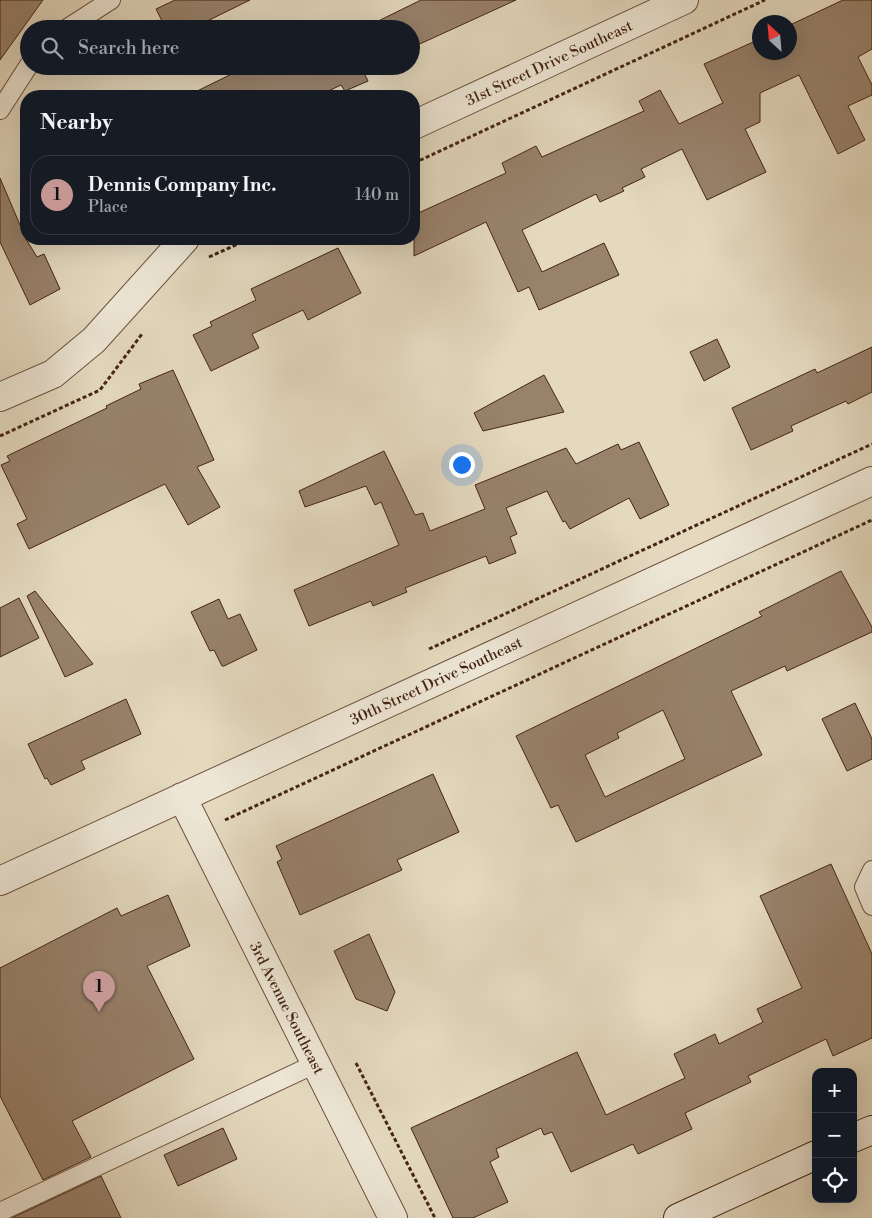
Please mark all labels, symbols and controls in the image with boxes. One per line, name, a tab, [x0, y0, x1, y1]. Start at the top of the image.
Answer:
north arrow	[752, 15, 797, 60]
street label: 31st Street Drive Southeast	[463, 16, 636, 110]
search box	[20, 20, 420, 75]
icon: search	[38, 34, 66, 62]
text: Search here	[78, 36, 179, 60]
text: Nearby	[40, 110, 113, 136]
text: Dennis Company Inc.	[88, 173, 276, 197]
text: 1	[53, 185, 61, 205]
text: 140 m	[355, 185, 399, 205]
text: Place	[88, 197, 128, 217]
your location	[449, 452, 475, 478]
street label: 30th Street Drive Southeast	[347, 633, 526, 730]
street label: 3rd Avenue Southeast	[245, 939, 328, 1078]
pin: 1	[83, 971, 115, 1012]
map controls	[812, 1068, 857, 1203]
button: +	[812, 1068, 857, 1113]
button: −	[812, 1113, 857, 1158]
button: locate	[812, 1158, 857, 1203]

